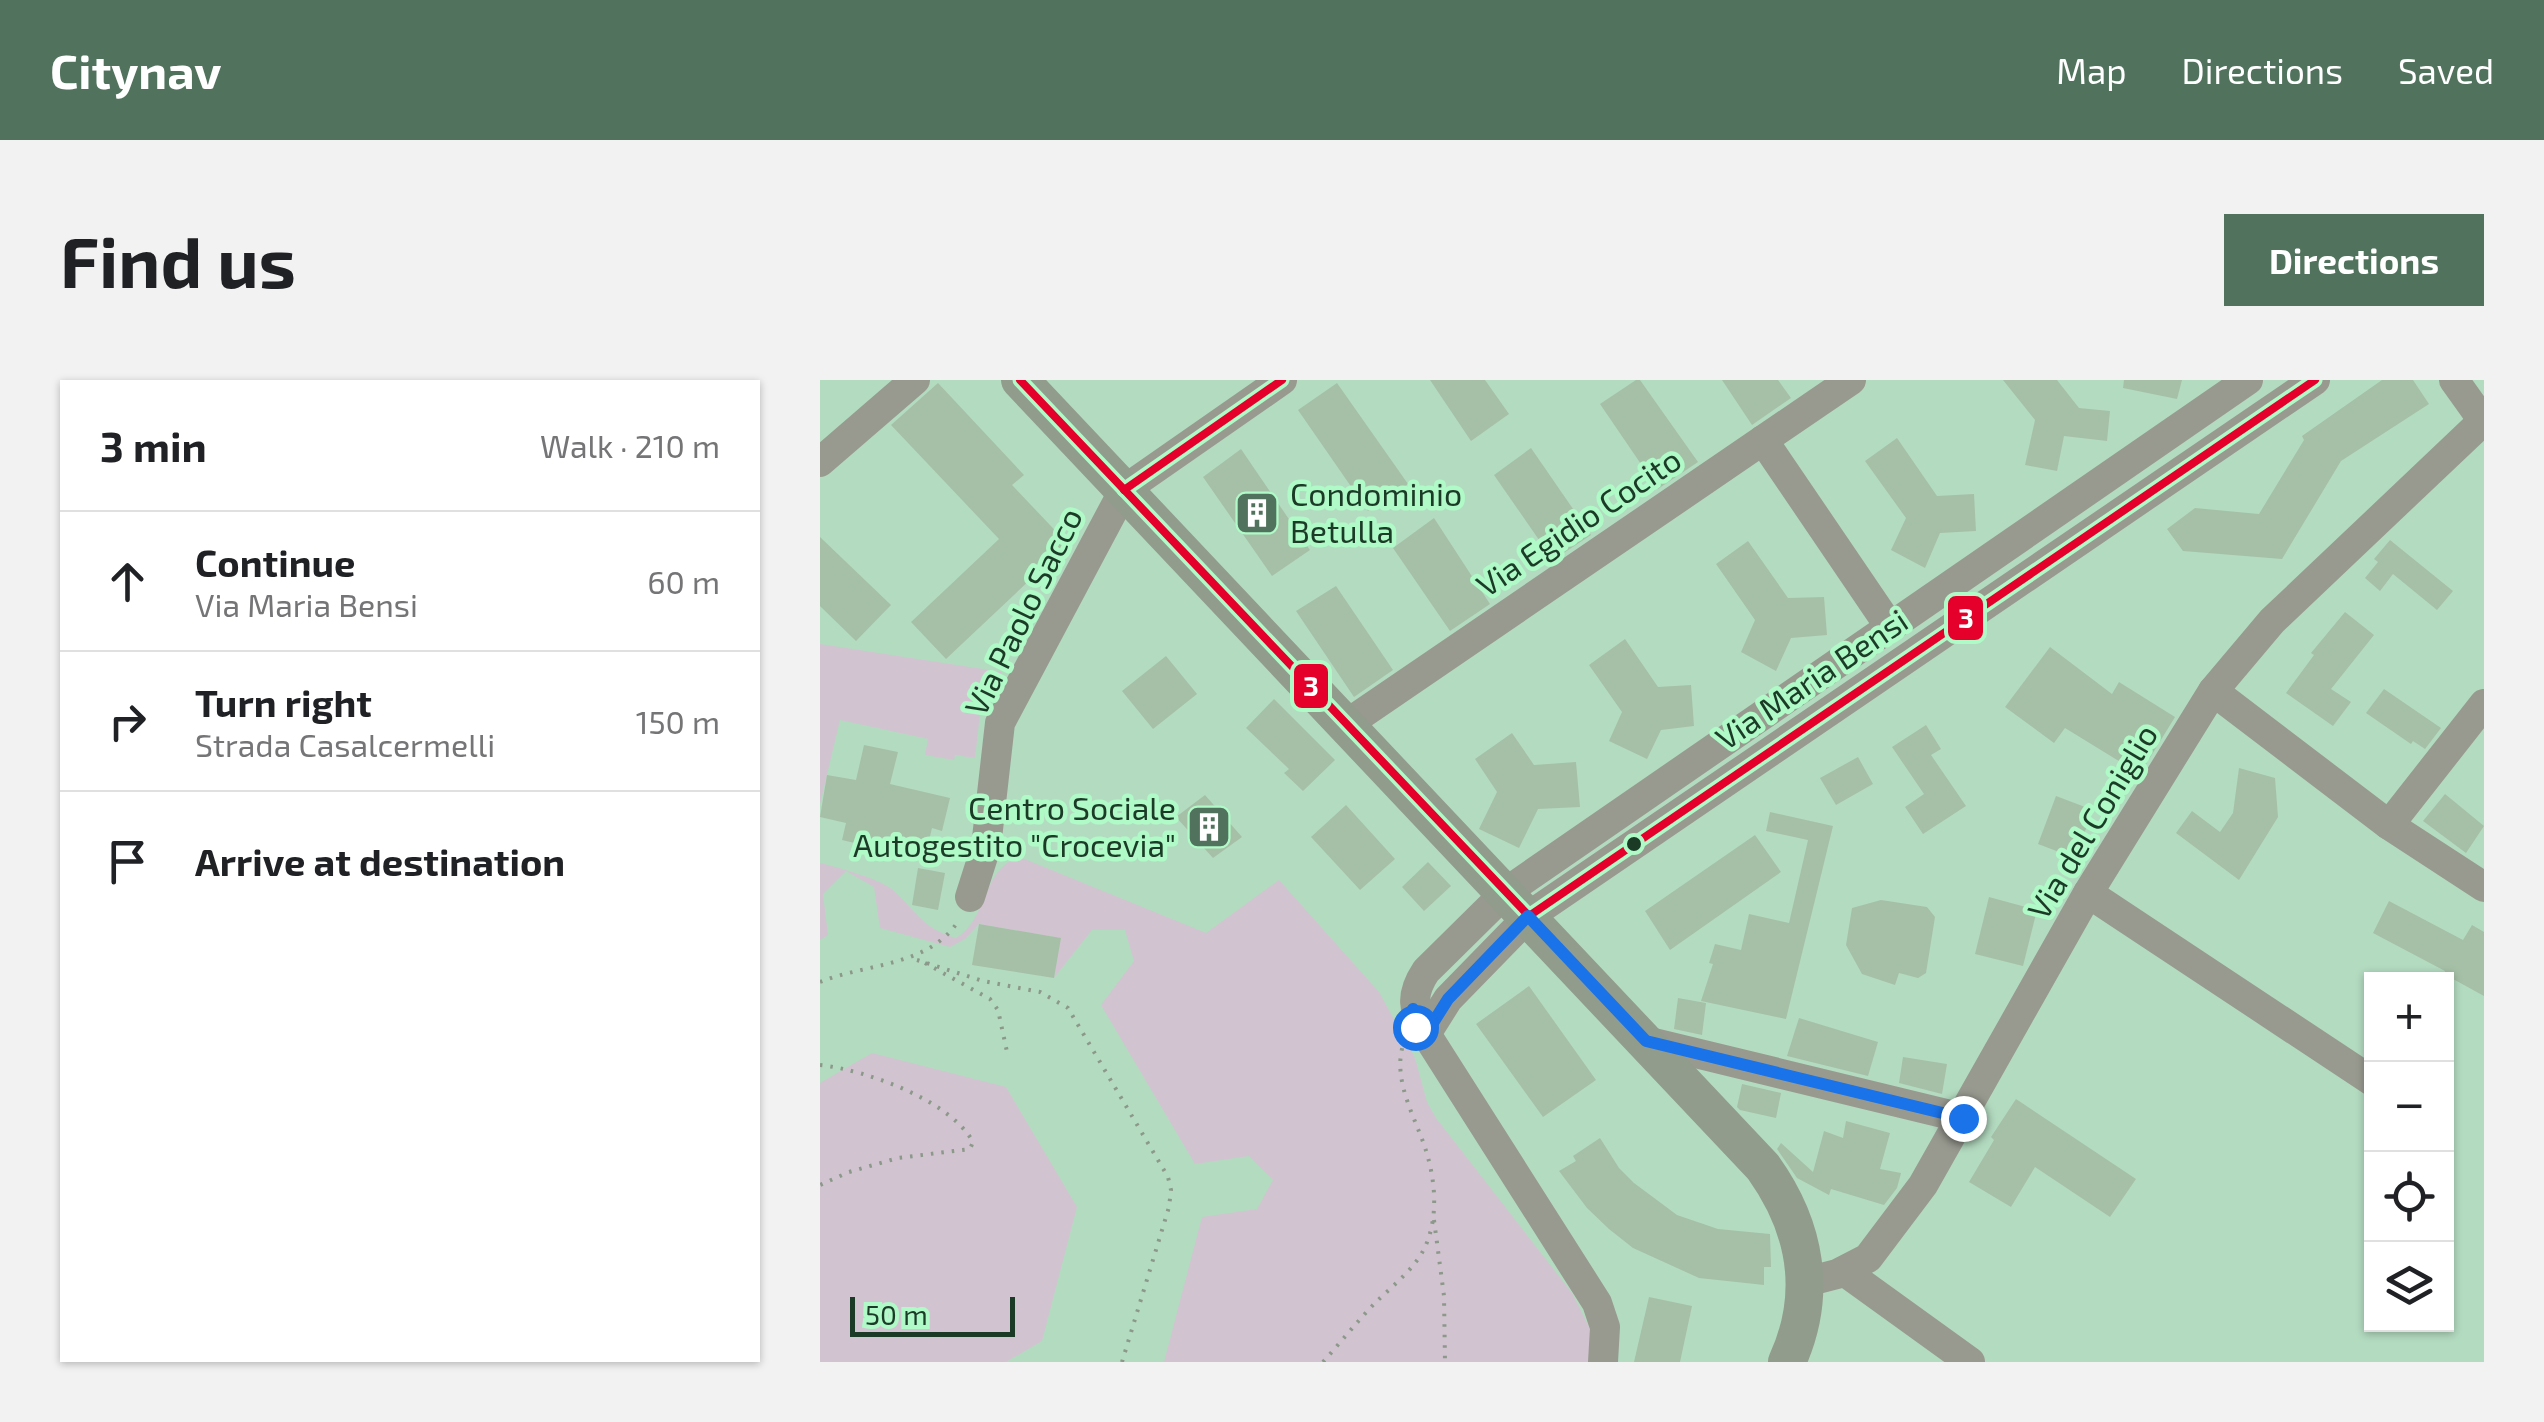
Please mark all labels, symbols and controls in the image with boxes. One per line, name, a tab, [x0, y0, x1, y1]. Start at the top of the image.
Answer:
text: Citynav	[50, 41, 222, 99]
text: Map	[2056, 49, 2127, 91]
text: Directions	[2182, 49, 2343, 91]
text: Saved	[2398, 49, 2494, 91]
button: Directions	[2224, 214, 2484, 306]
text: Find us	[60, 218, 296, 302]
text: 3 min	[100, 420, 207, 470]
text: Walk · 210 m	[540, 426, 720, 464]
street label: Via Egidio Cocito	[1469, 439, 1687, 604]
place label: Condominio Betulla	[1290, 474, 1462, 549]
building icon: Condominio Betulla	[1234, 490, 1280, 536]
street label: Via Paolo Sacco	[956, 501, 1089, 721]
text: Continue	[195, 539, 355, 585]
icon: ahead	[100, 554, 155, 609]
text: 60 m	[647, 562, 720, 600]
text: Via Maria Bensi	[195, 585, 418, 623]
line badge: 3	[1946, 594, 1985, 642]
street label: Via Maria Bensi	[1708, 600, 1914, 756]
text: 3	[1958, 600, 1974, 634]
line badge: 3	[1292, 662, 1330, 710]
text: 3	[1303, 668, 1319, 702]
text: Turn right	[195, 679, 372, 725]
icon: right	[100, 694, 155, 749]
text: 150 m	[636, 702, 720, 740]
street label: Via del Coniglio	[2018, 717, 2164, 925]
text: Strada Casalcermelli	[195, 725, 495, 763]
place label: Centro Sociale Autogestito "Crocevia"	[853, 788, 1176, 863]
building icon: Centro Sociale Autogestito "Crocevia"	[1186, 804, 1232, 850]
icon: arrive	[100, 834, 155, 889]
unlabelled marker	[1624, 834, 1644, 854]
text: Arrive at destination	[195, 838, 565, 884]
map controls	[2364, 972, 2454, 1332]
button: +	[2364, 972, 2454, 1062]
route start	[1393, 1005, 1439, 1051]
button: −	[2364, 1062, 2454, 1152]
route end	[1941, 1096, 1987, 1142]
button: locate	[2364, 1152, 2454, 1242]
button: layers	[2364, 1242, 2454, 1332]
scale bar	[850, 1292, 1015, 1336]
text: 50 m	[865, 1297, 928, 1331]

